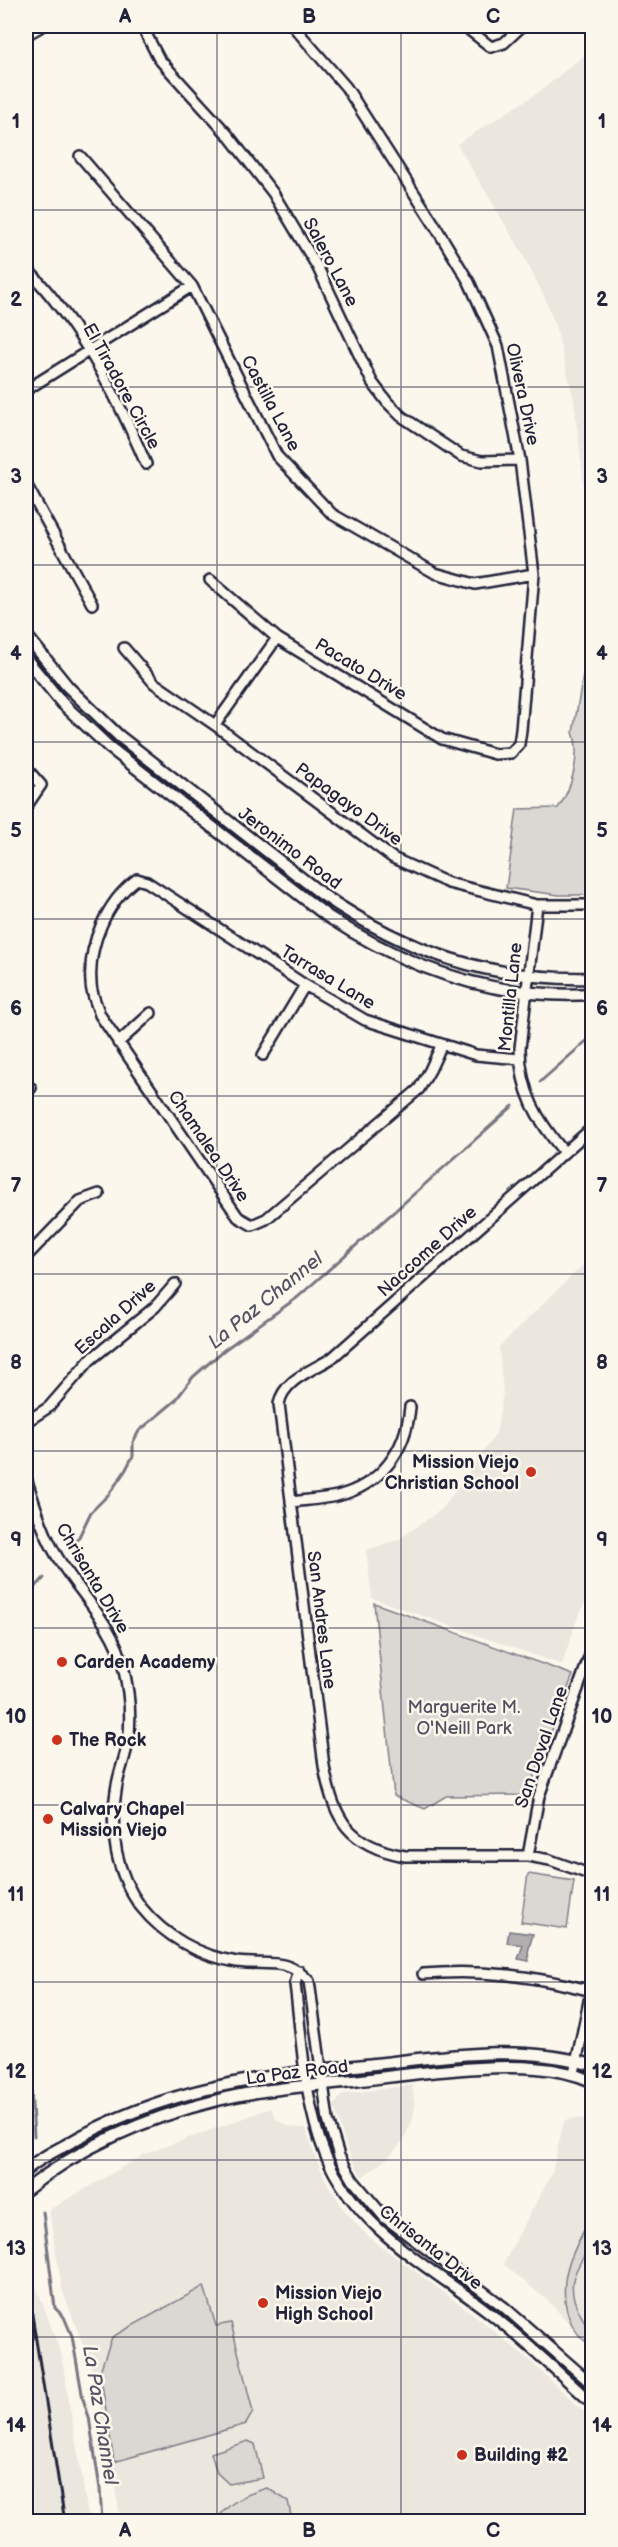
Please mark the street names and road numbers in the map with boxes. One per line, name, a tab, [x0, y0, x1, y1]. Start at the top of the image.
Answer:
street label: Salero Lane	[298, 214, 363, 311]
street label: El Tiradore Circle	[78, 320, 165, 453]
street label: Olivera Drive	[501, 341, 544, 447]
street label: Castilla Lane	[237, 352, 305, 455]
street label: Pacato Drive	[311, 634, 411, 705]
street label: Papagayo Drive	[291, 759, 407, 850]
street label: Jeronimo Road	[234, 803, 346, 894]
street label: Tarrasa Lane	[277, 941, 379, 1014]
street label: Montilla Lane	[494, 941, 527, 1053]
street label: Chamalea Drive	[164, 1087, 254, 1206]
street label: Naccome Drive	[374, 1201, 481, 1301]
street label: Escala Drive	[70, 1275, 160, 1359]
street label: Chrisanta Drive	[51, 1519, 134, 1638]
street label: San Andres Lane	[303, 1550, 340, 1691]
street label: San Doval Lane	[511, 1683, 572, 1811]
street label: La Paz Road	[245, 2056, 349, 2089]
street label: Chrisanta Drive	[375, 2201, 487, 2294]

